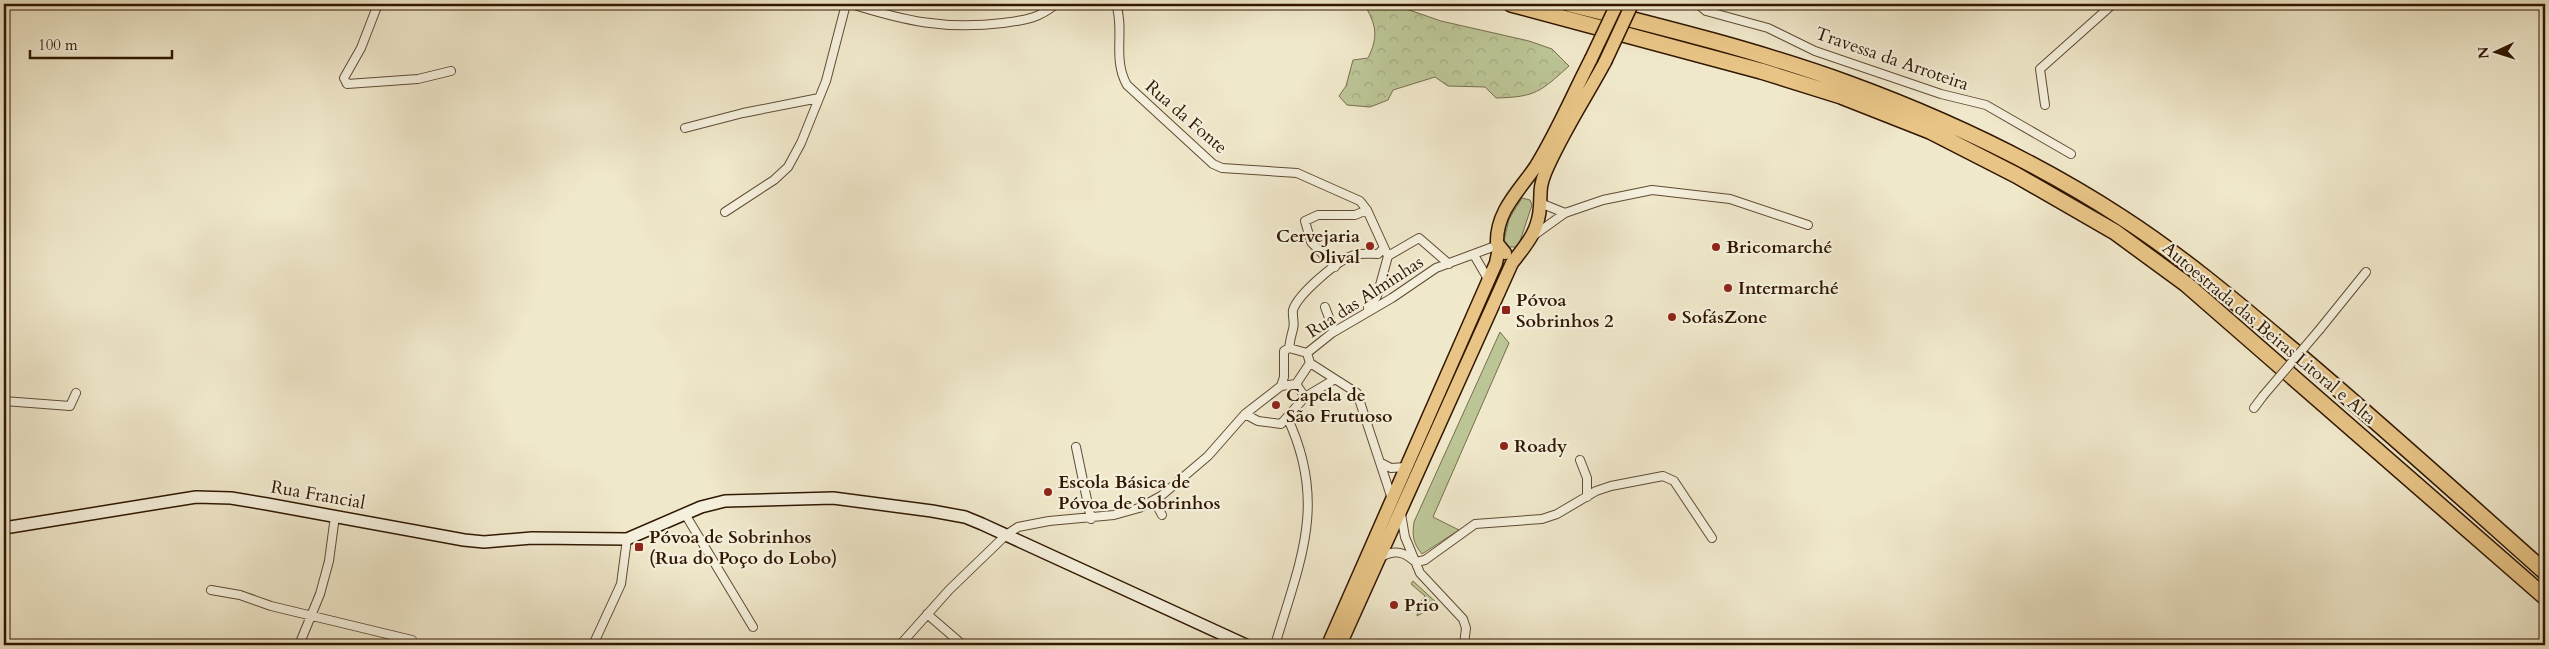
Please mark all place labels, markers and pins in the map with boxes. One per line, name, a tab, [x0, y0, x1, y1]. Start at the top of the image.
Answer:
place label: Cervejaria Olival	[1276, 224, 1360, 270]
place label: Bricomarché	[1726, 235, 1833, 260]
marker: Cervejaria Olival	[1364, 240, 1376, 252]
marker: Bricomarché	[1710, 241, 1722, 253]
place label: Intermarché	[1738, 276, 1839, 301]
marker: Intermarché	[1722, 282, 1734, 294]
place label: Póvoa Sobrinhos 2	[1516, 288, 1613, 334]
marker: Póvoa Sobrinhos 2	[1500, 304, 1512, 316]
place label: SofásZone	[1682, 305, 1768, 330]
marker: SofásZone	[1666, 311, 1678, 323]
place label: Capela de São Frutuoso	[1286, 383, 1393, 429]
marker: Capela de São Frutuoso	[1270, 399, 1282, 411]
place label: Roady	[1514, 434, 1568, 459]
marker: Roady	[1498, 440, 1510, 452]
place label: Escola Básica de Póvoa de Sobrinhos	[1058, 470, 1221, 516]
marker: Escola Básica de Póvoa de Sobrinhos	[1042, 486, 1054, 498]
place label: Póvoa de Sobrinhos (Rua do Poço do Lobo)	[649, 525, 837, 571]
marker: Póvoa de Sobrinhos (Rua do Poço do Lobo)	[633, 541, 645, 553]
place label: Prio	[1404, 593, 1439, 618]
marker: Prio	[1388, 599, 1400, 611]

